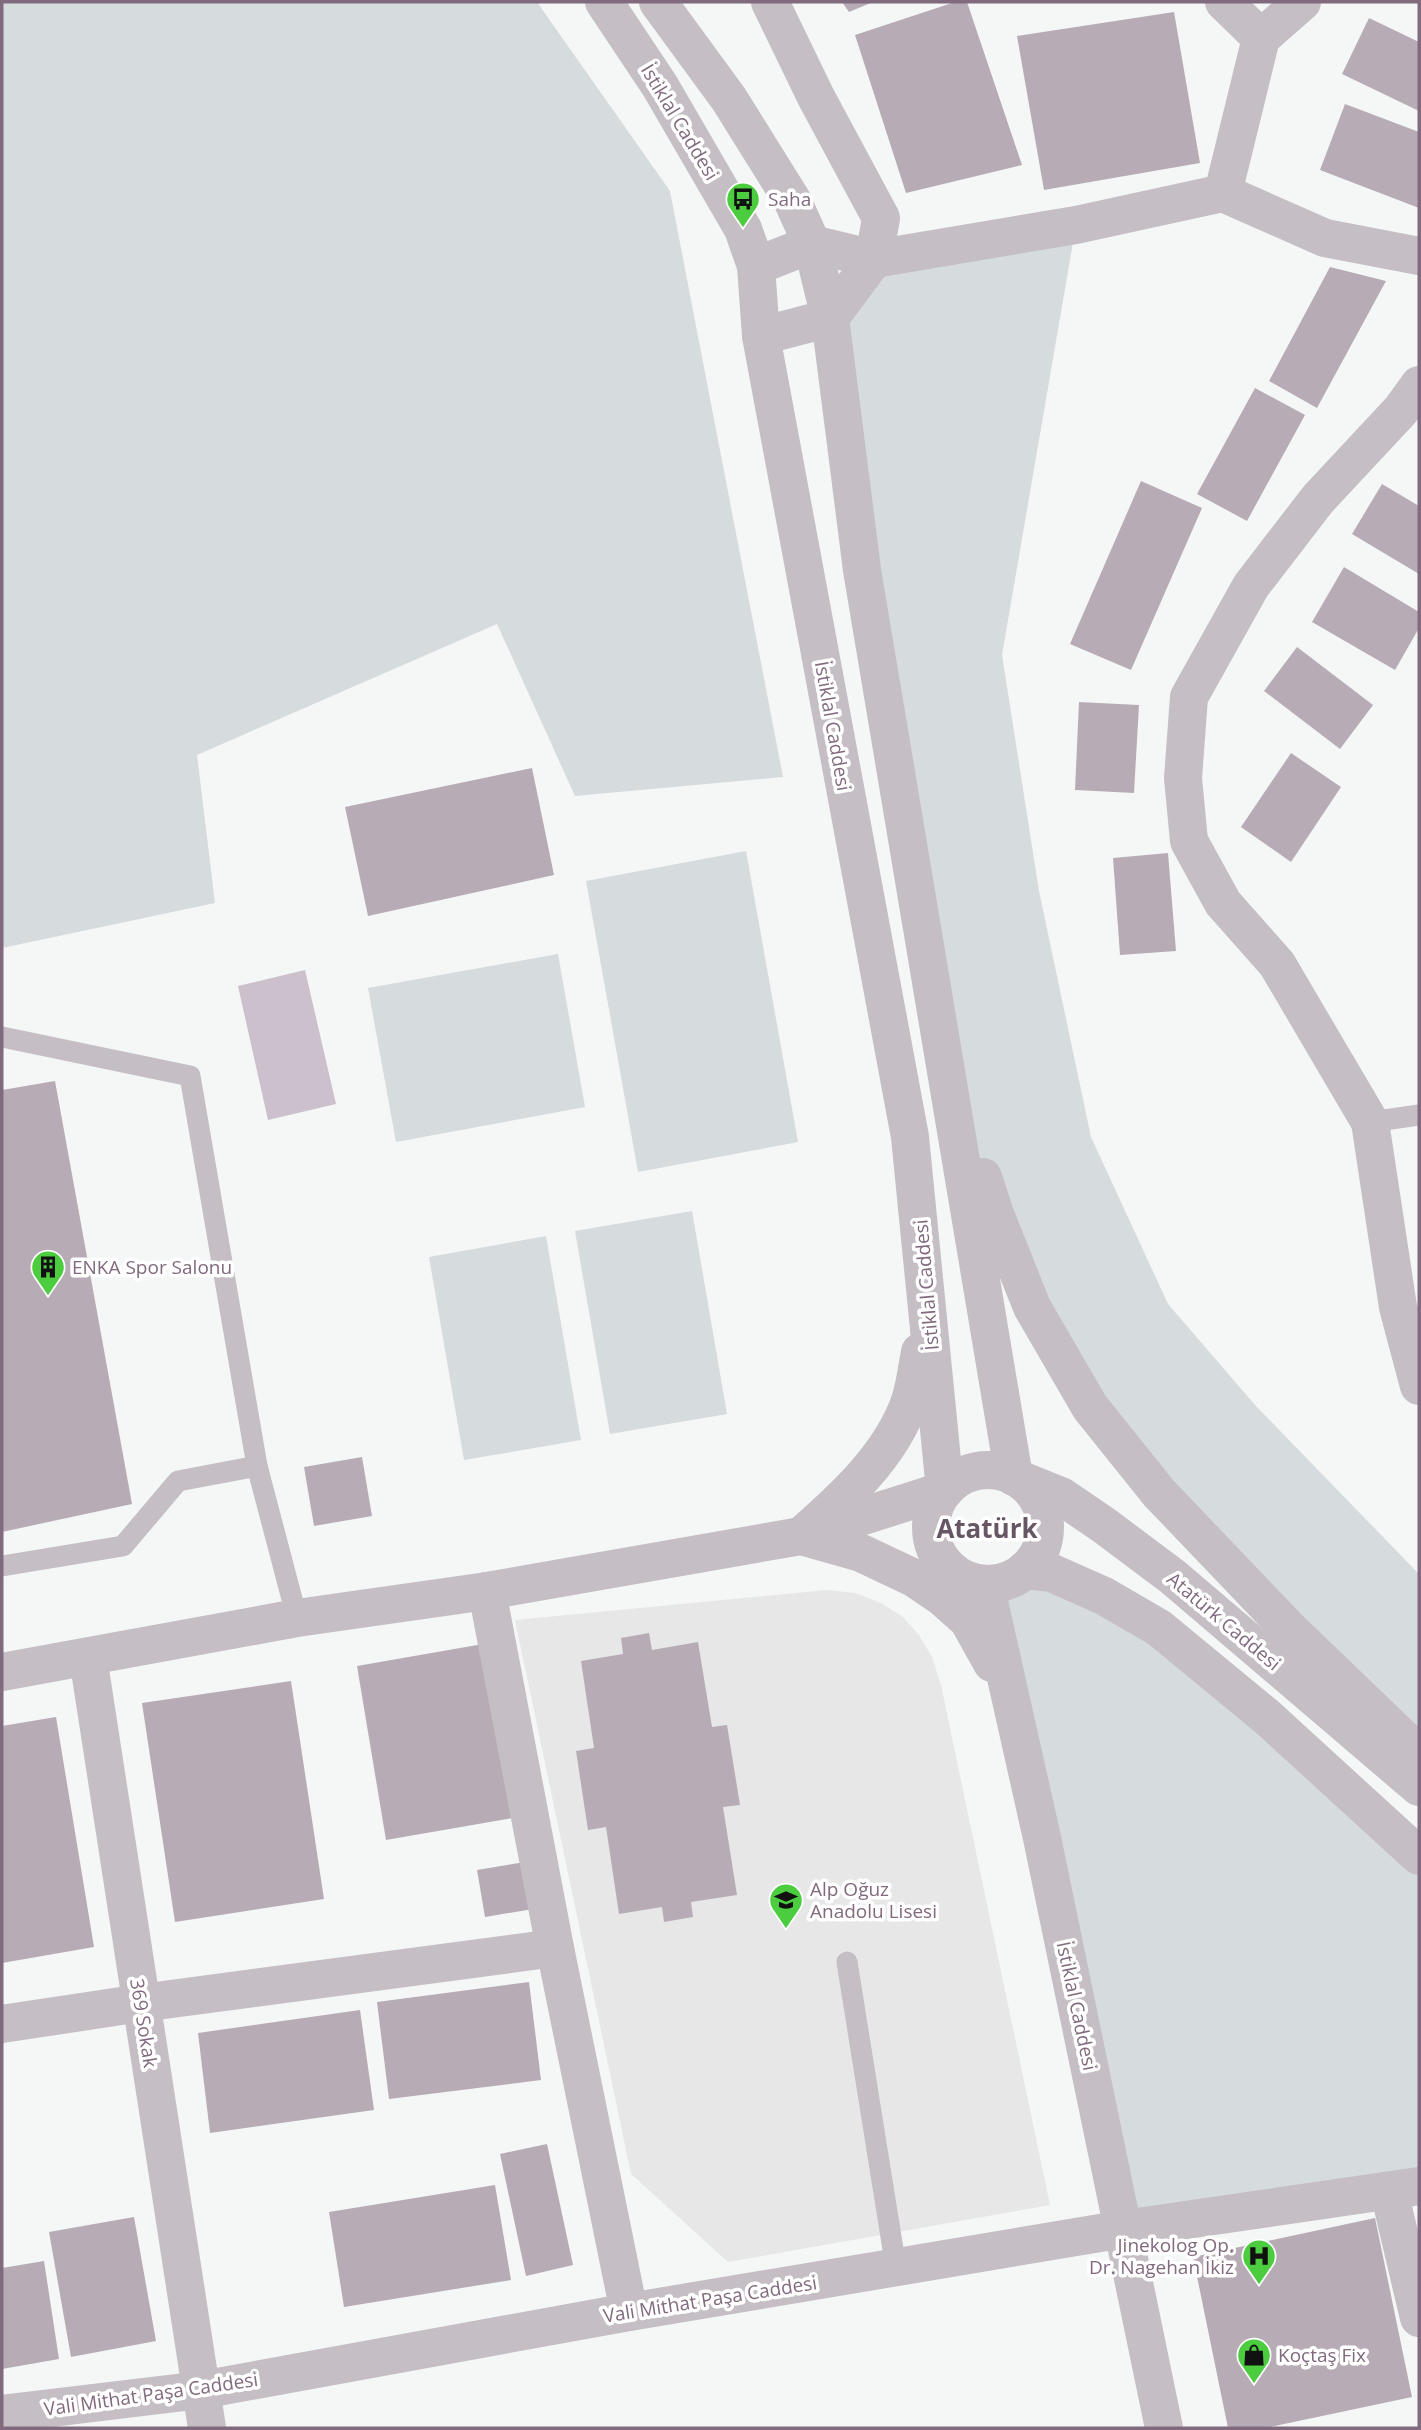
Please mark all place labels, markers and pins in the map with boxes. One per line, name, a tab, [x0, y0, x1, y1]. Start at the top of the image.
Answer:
bus stop icon: Saha	[724, 180, 762, 229]
place label: Saha	[768, 186, 811, 212]
building icon: ENKA Spor Salonu	[29, 1248, 67, 1297]
place label: ENKA Spor Salonu	[72, 1254, 232, 1280]
place label: Alp Oğuz Anadolu Lisesi	[810, 1876, 937, 1924]
school or university icon: Alp Oğuz Anadolu Lisesi	[767, 1881, 805, 1930]
place label: Jinekolog Op. Dr. Nagehan İkiz	[1089, 2232, 1234, 2280]
hospital icon: Jinekolog Op. Dr. Nagehan İkiz	[1240, 2237, 1278, 2286]
shop icon: Koçtaş Fix	[1235, 2336, 1273, 2385]
place label: Koçtaş Fix	[1278, 2342, 1366, 2368]

